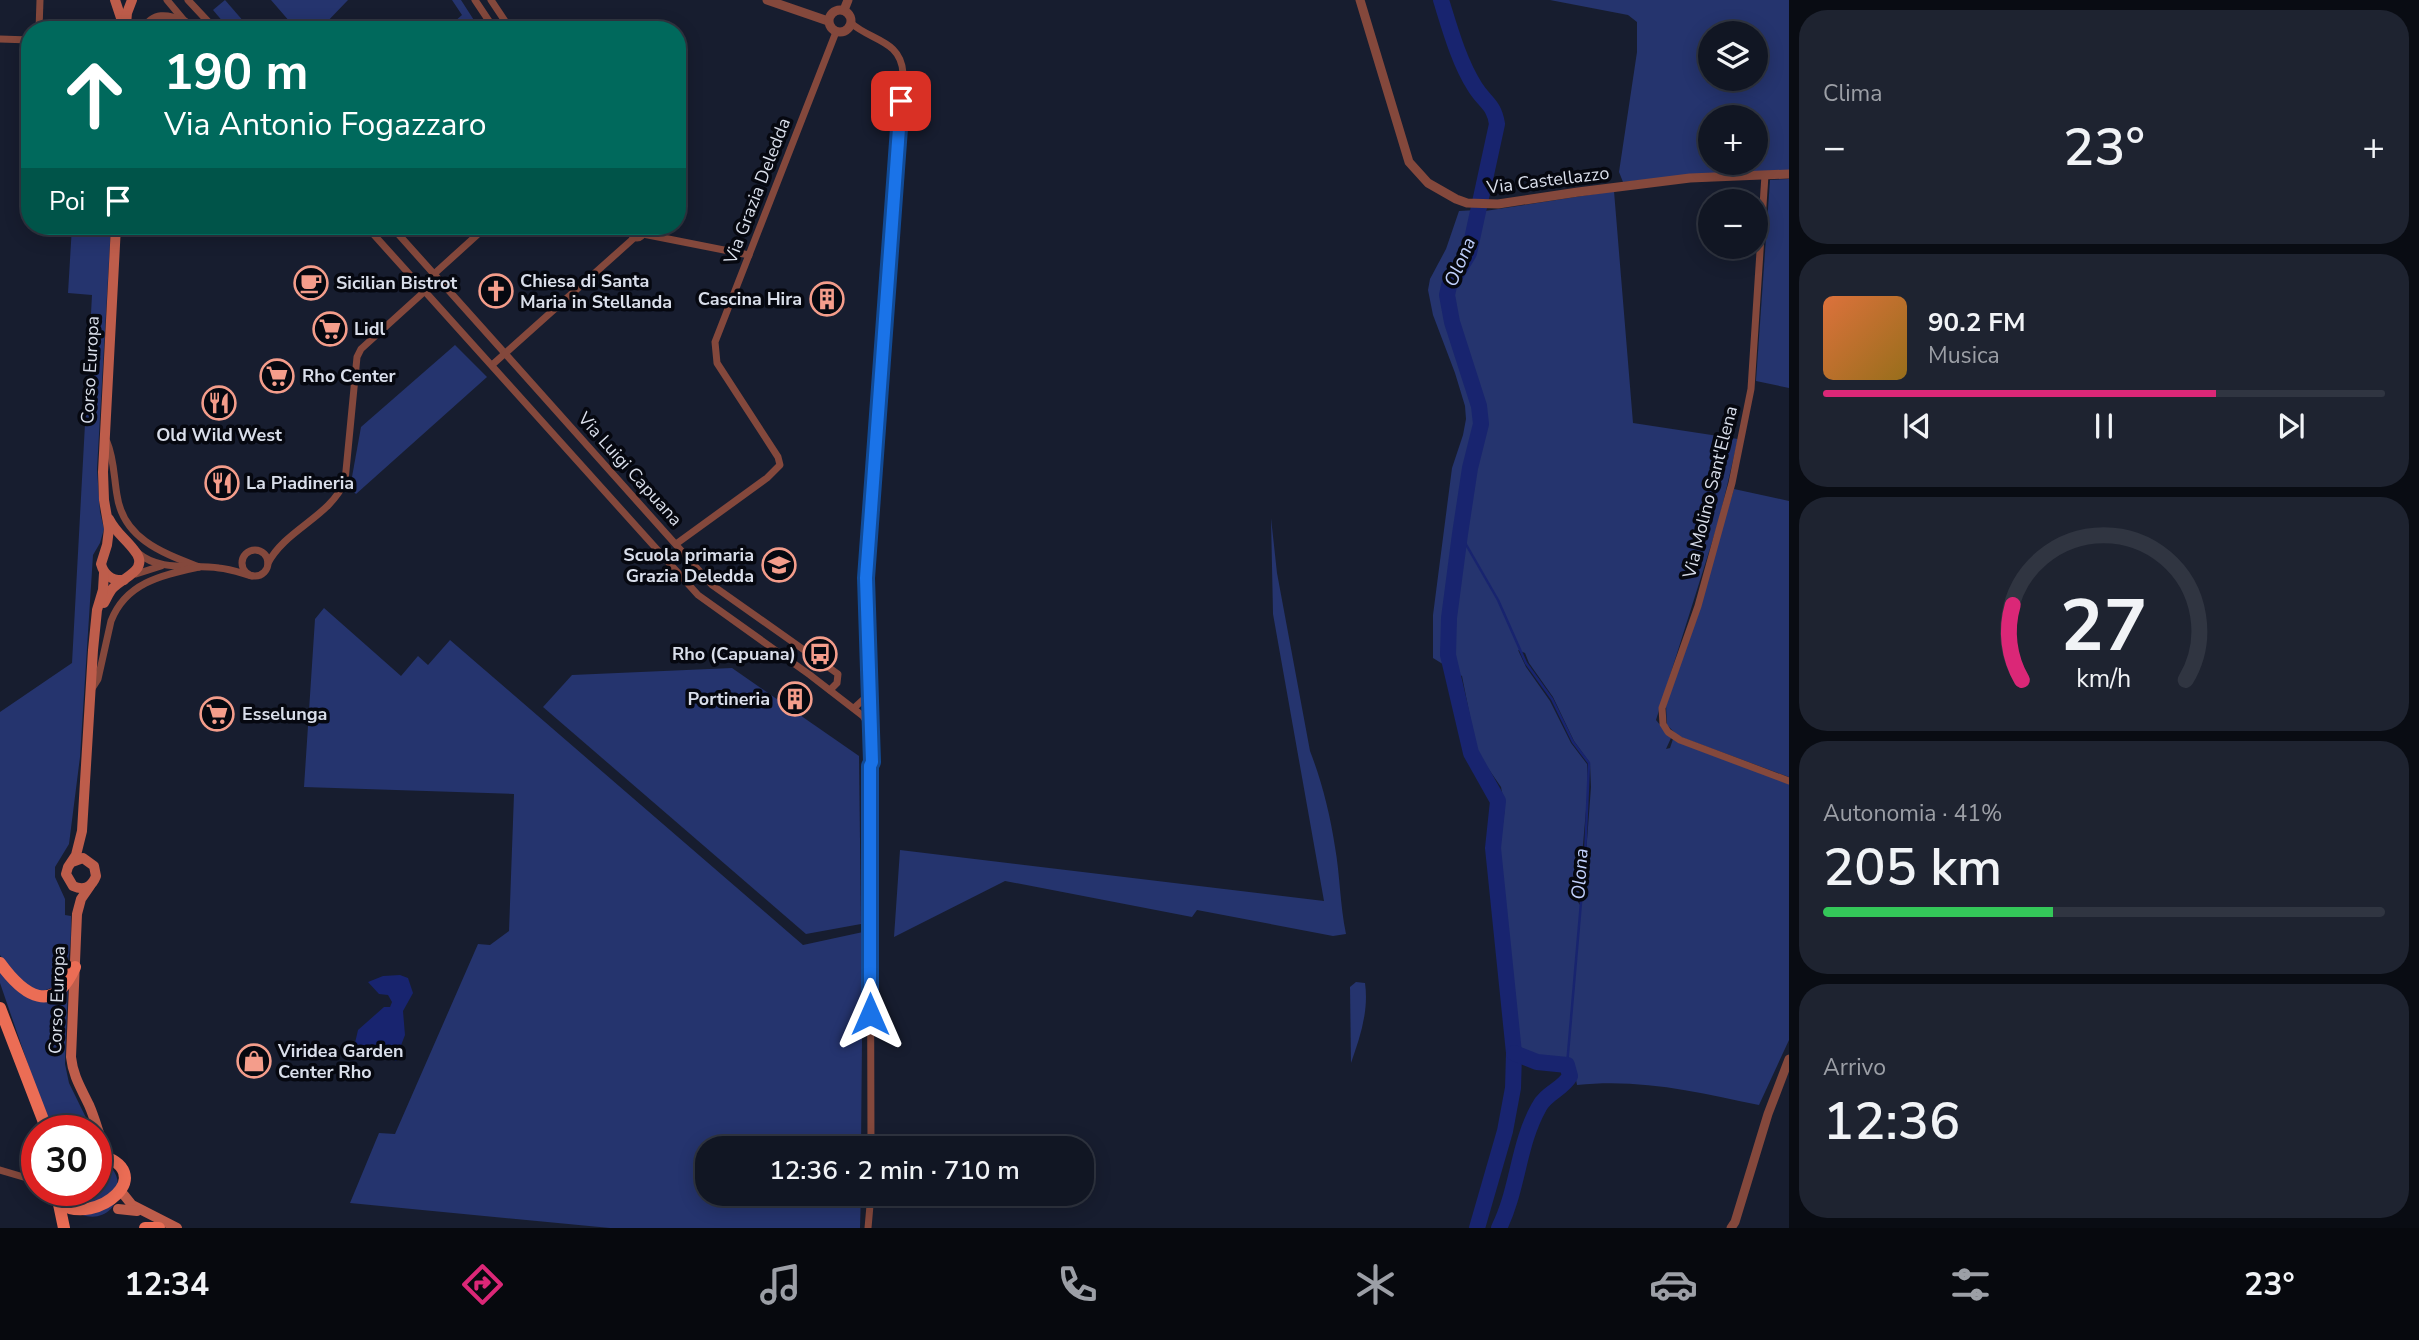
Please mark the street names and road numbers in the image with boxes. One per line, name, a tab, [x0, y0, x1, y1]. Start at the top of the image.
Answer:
street label: Via Grazia Deledda	[718, 115, 796, 268]
street label: Via Castellazzo	[1484, 161, 1611, 200]
street label: Corso Europa	[75, 315, 105, 425]
street label: Via Molino Sant'Elena	[1677, 403, 1743, 582]
street label: Via Luigi Capuana	[572, 406, 688, 531]
street label: Corso Europa	[43, 946, 71, 1054]

